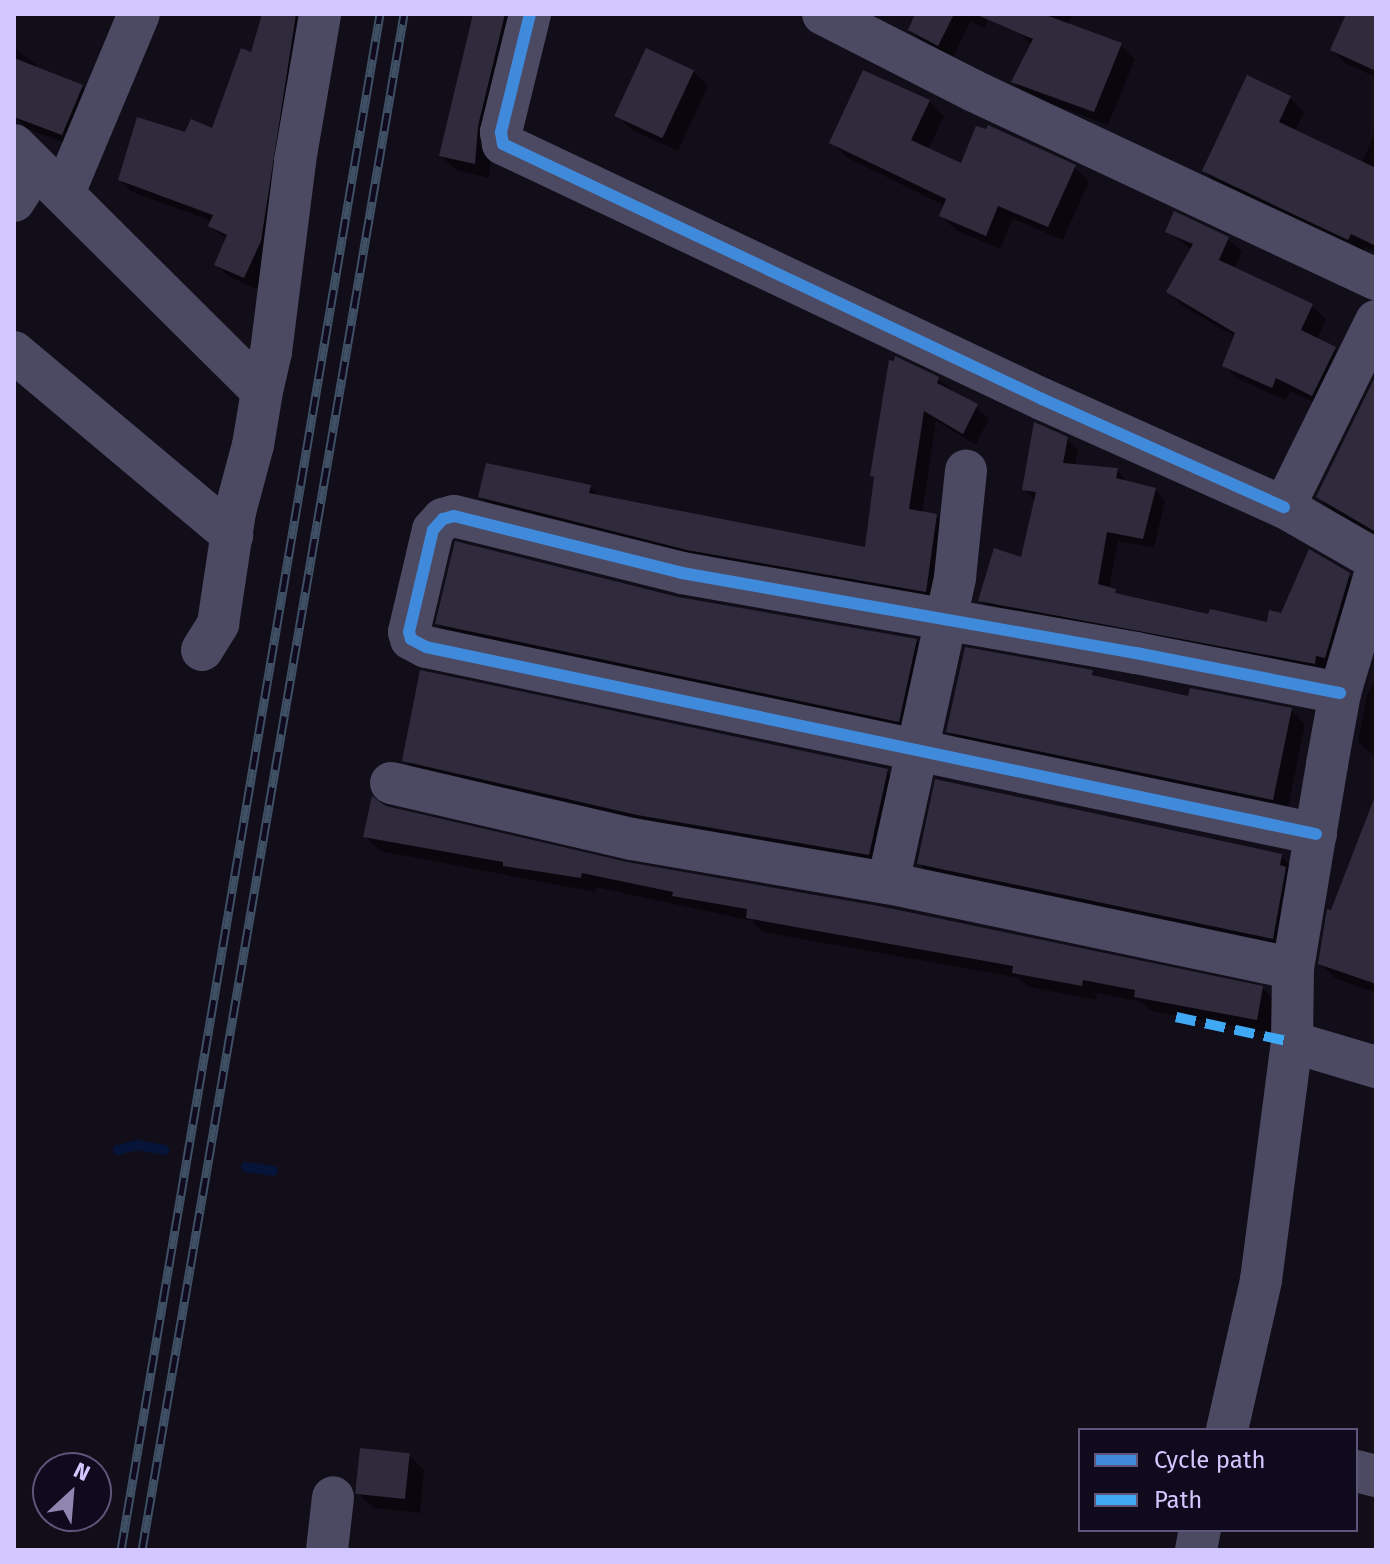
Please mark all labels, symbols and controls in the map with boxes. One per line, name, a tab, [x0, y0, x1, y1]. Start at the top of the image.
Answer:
legend	[1078, 1428, 1358, 1532]
text: Cycle path	[1154, 1446, 1266, 1474]
north arrow	[32, 1452, 112, 1532]
text: N	[69, 1456, 94, 1487]
text: Path	[1154, 1486, 1202, 1514]

